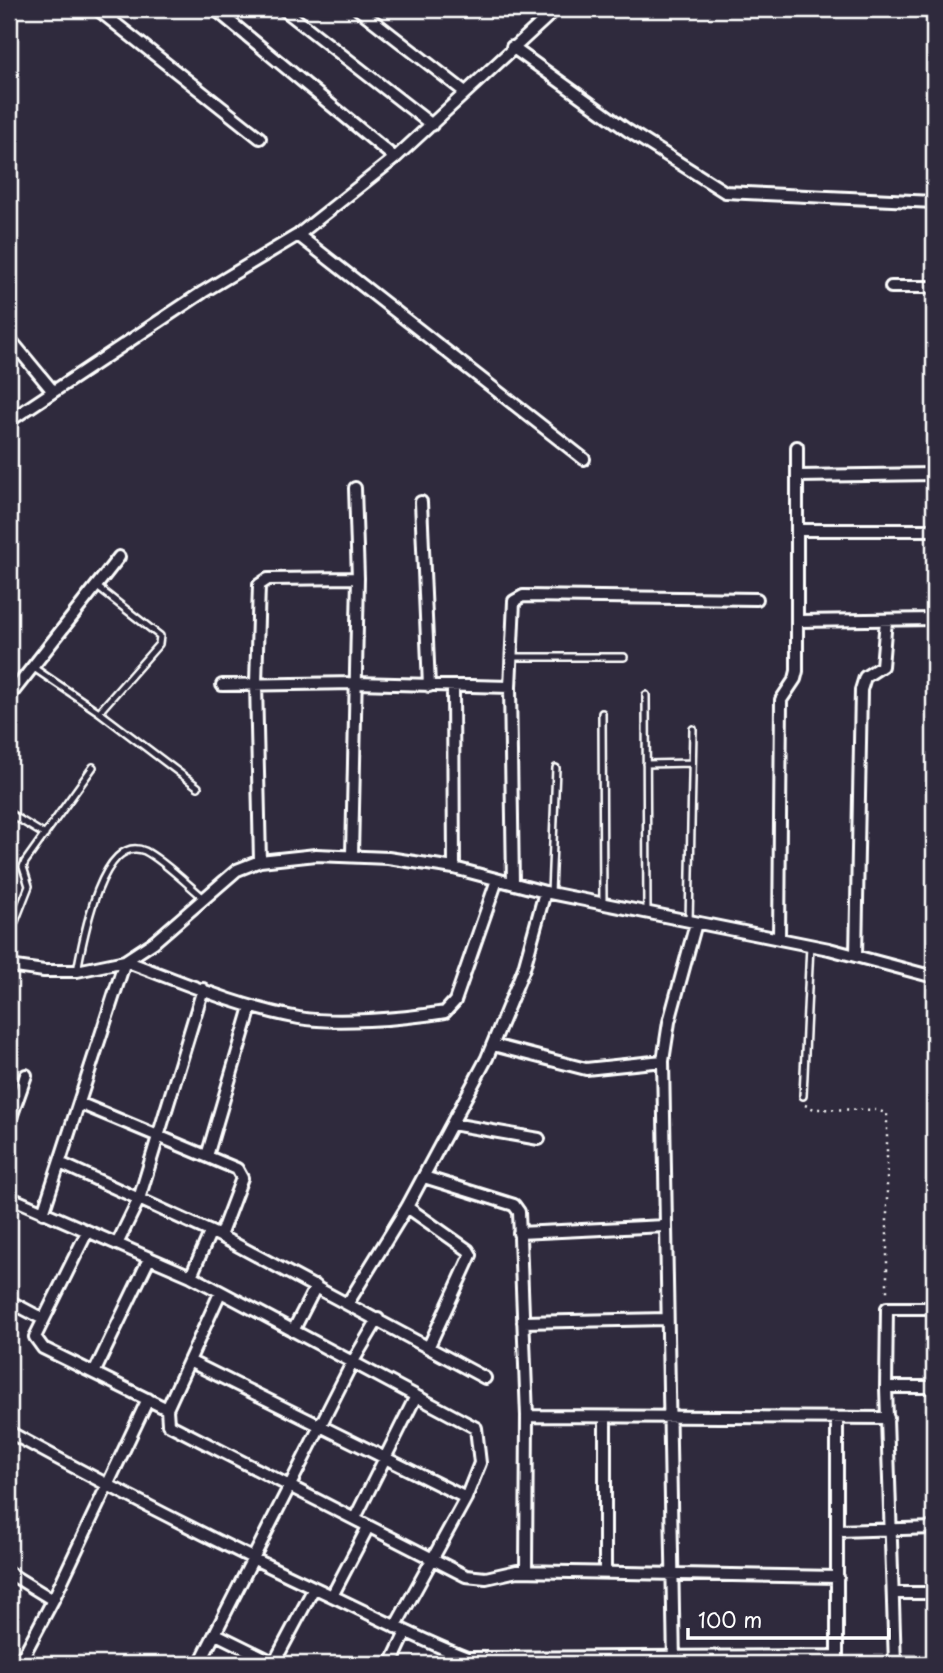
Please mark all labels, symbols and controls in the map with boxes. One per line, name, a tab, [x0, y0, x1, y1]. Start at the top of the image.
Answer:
scale bar	[688, 1596, 889, 1640]
text: 100 m	[698, 1603, 762, 1635]

